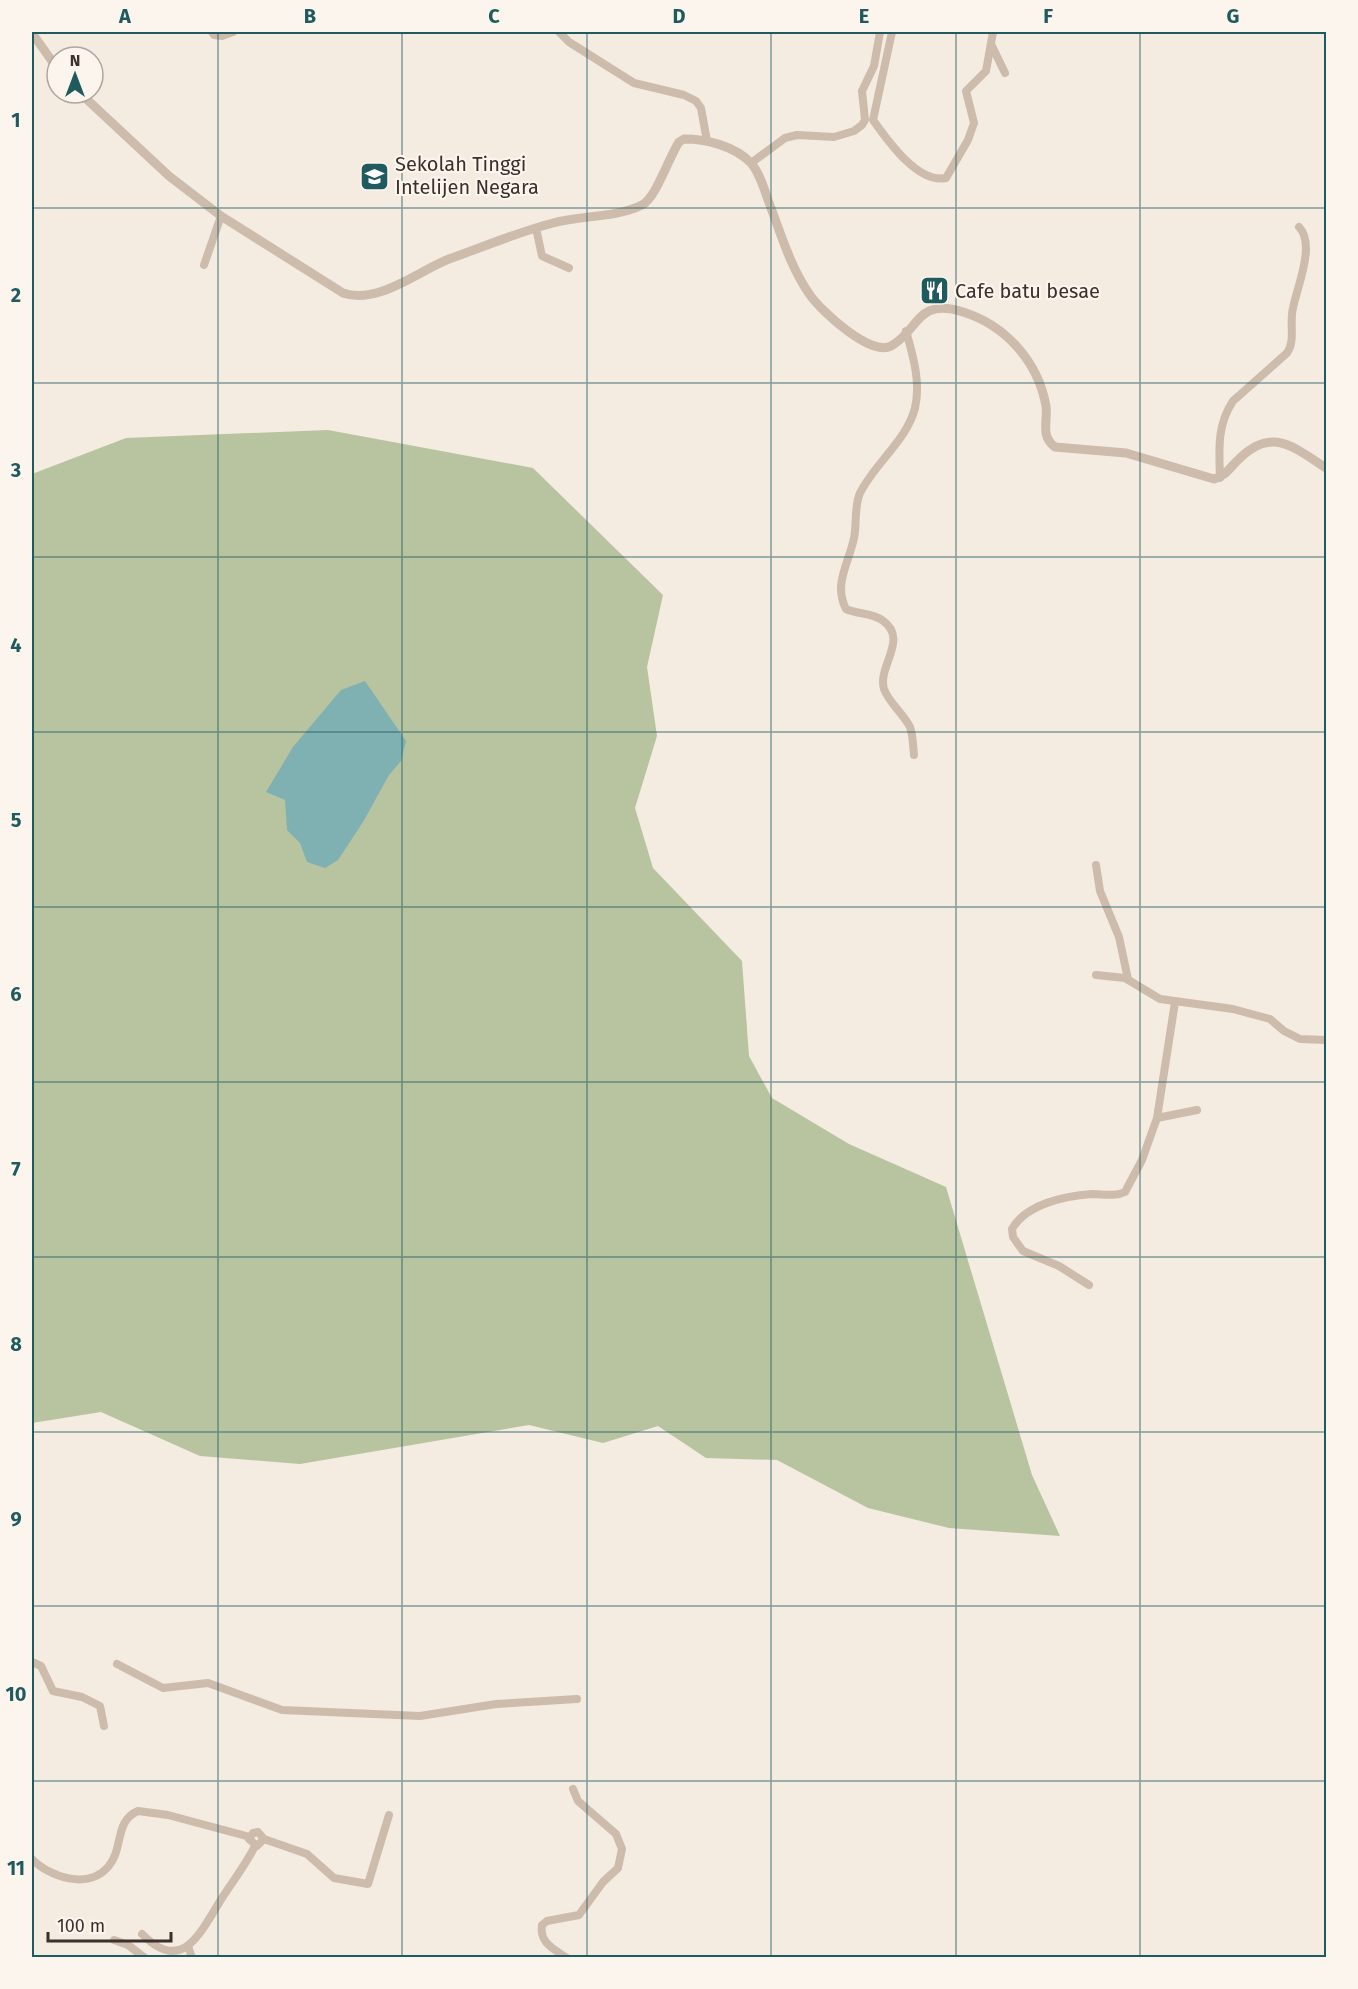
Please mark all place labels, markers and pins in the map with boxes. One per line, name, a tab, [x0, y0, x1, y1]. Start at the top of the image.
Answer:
place label: Sekolah Tinggi Intelijen Negara	[395, 152, 539, 199]
school or university icon: Sekolah Tinggi Intelijen Negara	[358, 160, 390, 192]
restaurant icon: Cafe batu besae	[918, 275, 950, 307]
place label: Cafe batu besae	[955, 279, 1100, 303]

